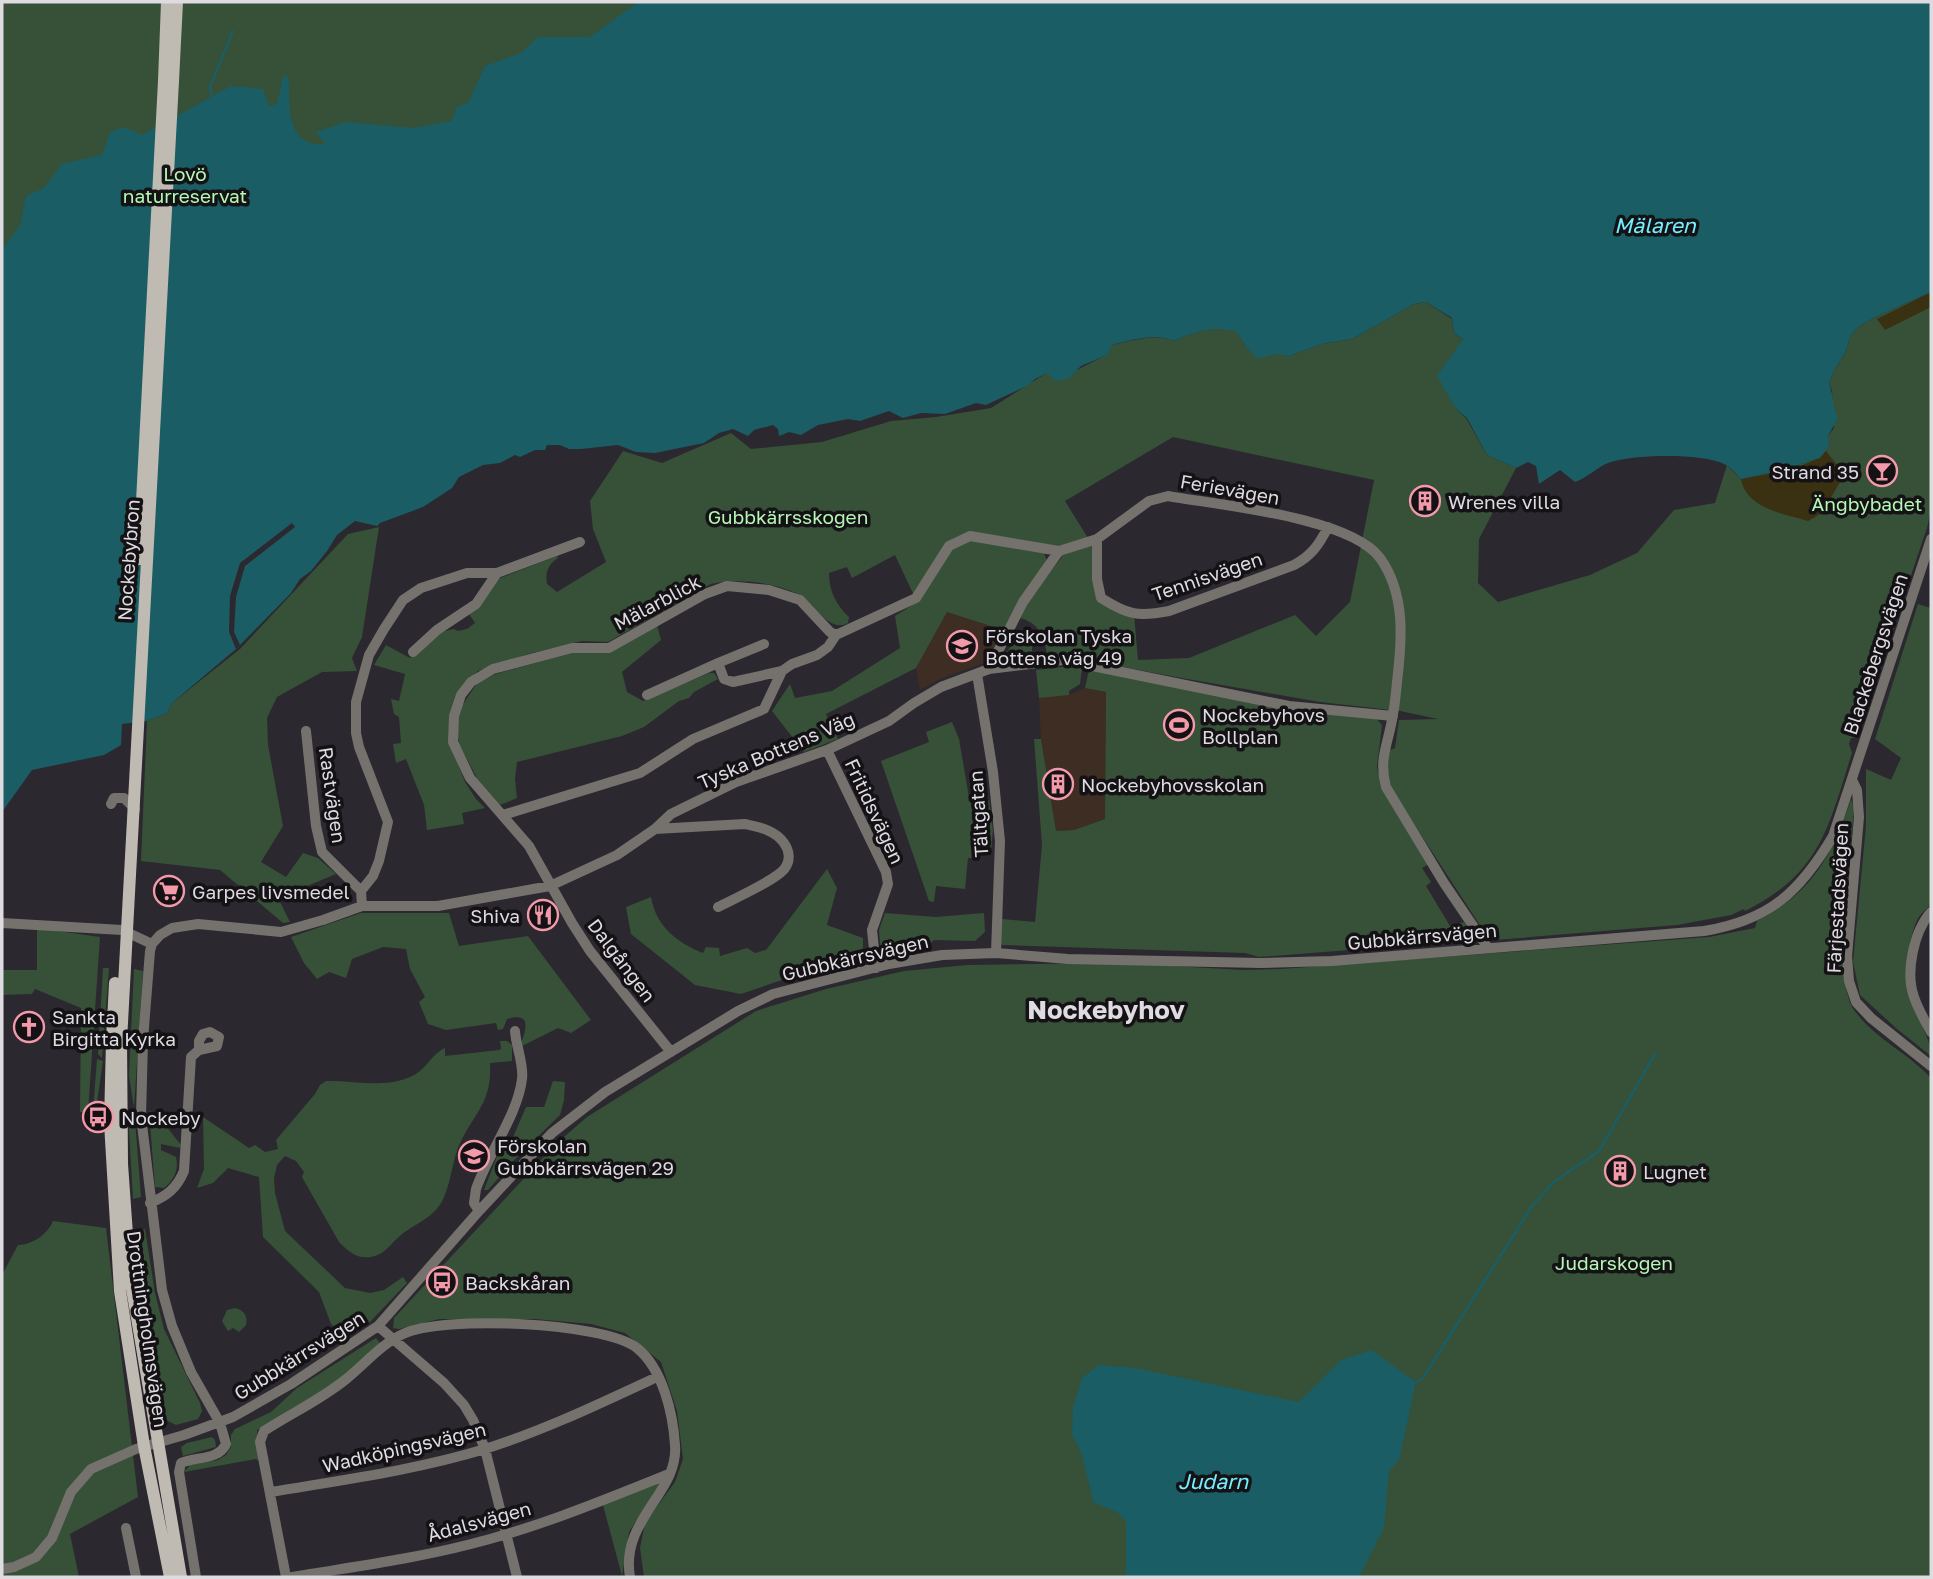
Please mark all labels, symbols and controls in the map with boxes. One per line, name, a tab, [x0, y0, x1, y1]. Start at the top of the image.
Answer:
park label: Lovö naturreservat	[123, 162, 247, 207]
water label: Mälaren	[1614, 212, 1697, 238]
bar icon: Strand 35	[1865, 454, 1899, 488]
place label: Strand 35	[1771, 460, 1859, 483]
street label: Ferievägen	[1178, 469, 1282, 509]
building icon: Wrenes villa	[1408, 484, 1442, 518]
place label: Wrenes villa	[1448, 490, 1560, 513]
park label: Ängbybadet	[1812, 492, 1922, 515]
street label: Nockebybron	[112, 499, 144, 621]
park label: Gubbkärrsskogen	[708, 505, 868, 528]
street label: Tennisvägen	[1149, 546, 1265, 606]
street label: Mälarblick	[610, 569, 705, 635]
street label: Blackebergsvägen	[1838, 570, 1912, 738]
place label: Förskolan Tyska Bottens väg 49	[985, 624, 1132, 669]
school or university icon: Förskolan Tyska Bottens väg 49	[945, 629, 979, 663]
place label: Nockebyhovs Bollplan	[1202, 703, 1325, 748]
street label: Tyska Bottens Väg	[694, 707, 858, 793]
sports icon: Nockebyhovs Bollplan	[1162, 708, 1196, 742]
street label: Rastvägen	[315, 745, 351, 845]
street label: Fritidsvägen	[841, 755, 909, 867]
building icon: Nockebyhovsskolan	[1041, 767, 1075, 801]
street label: Tältgatan	[963, 770, 993, 858]
place label: Nockebyhovsskolan	[1081, 773, 1264, 796]
street label: Färjestadsvägen	[1822, 822, 1852, 974]
supermarket icon: Garpes livsmedel	[152, 874, 186, 908]
place label: Garpes livsmedel	[192, 880, 350, 903]
restaurant icon: Shiva	[526, 898, 560, 932]
place label: Shiva	[470, 904, 520, 927]
street label: Dalgången	[583, 914, 661, 1006]
street label: Gubbkärrsvägen	[1346, 918, 1498, 954]
street label: Gubbkärrsvägen	[779, 929, 931, 985]
district label: Nockebyhov	[1027, 994, 1185, 1025]
place label: Sankta Birgitta Kyrka	[52, 1005, 176, 1050]
church icon: Sankta Birgitta Kyrka	[12, 1010, 46, 1044]
bus stop icon: Nockeby	[81, 1100, 115, 1134]
place label: Nockeby	[121, 1106, 201, 1129]
place label: Förskolan Gubbkärrsvägen 29	[497, 1134, 674, 1179]
school or university icon: Förskolan Gubbkärrsvägen 29	[457, 1139, 491, 1173]
building icon: Lugnet	[1603, 1154, 1637, 1188]
place label: Lugnet	[1643, 1160, 1707, 1183]
street label: Drottningholmsvägen	[123, 1229, 173, 1429]
park label: Judarskogen	[1555, 1251, 1673, 1274]
bus stop icon: Backskåran	[425, 1265, 459, 1299]
place label: Backskåran	[465, 1271, 571, 1294]
street label: Gubbkärrsvägen	[229, 1306, 369, 1404]
street label: Wadköpingsvägen	[320, 1417, 488, 1477]
water label: Judarn	[1178, 1468, 1249, 1494]
street label: Ådalsvägen	[425, 1496, 533, 1546]

